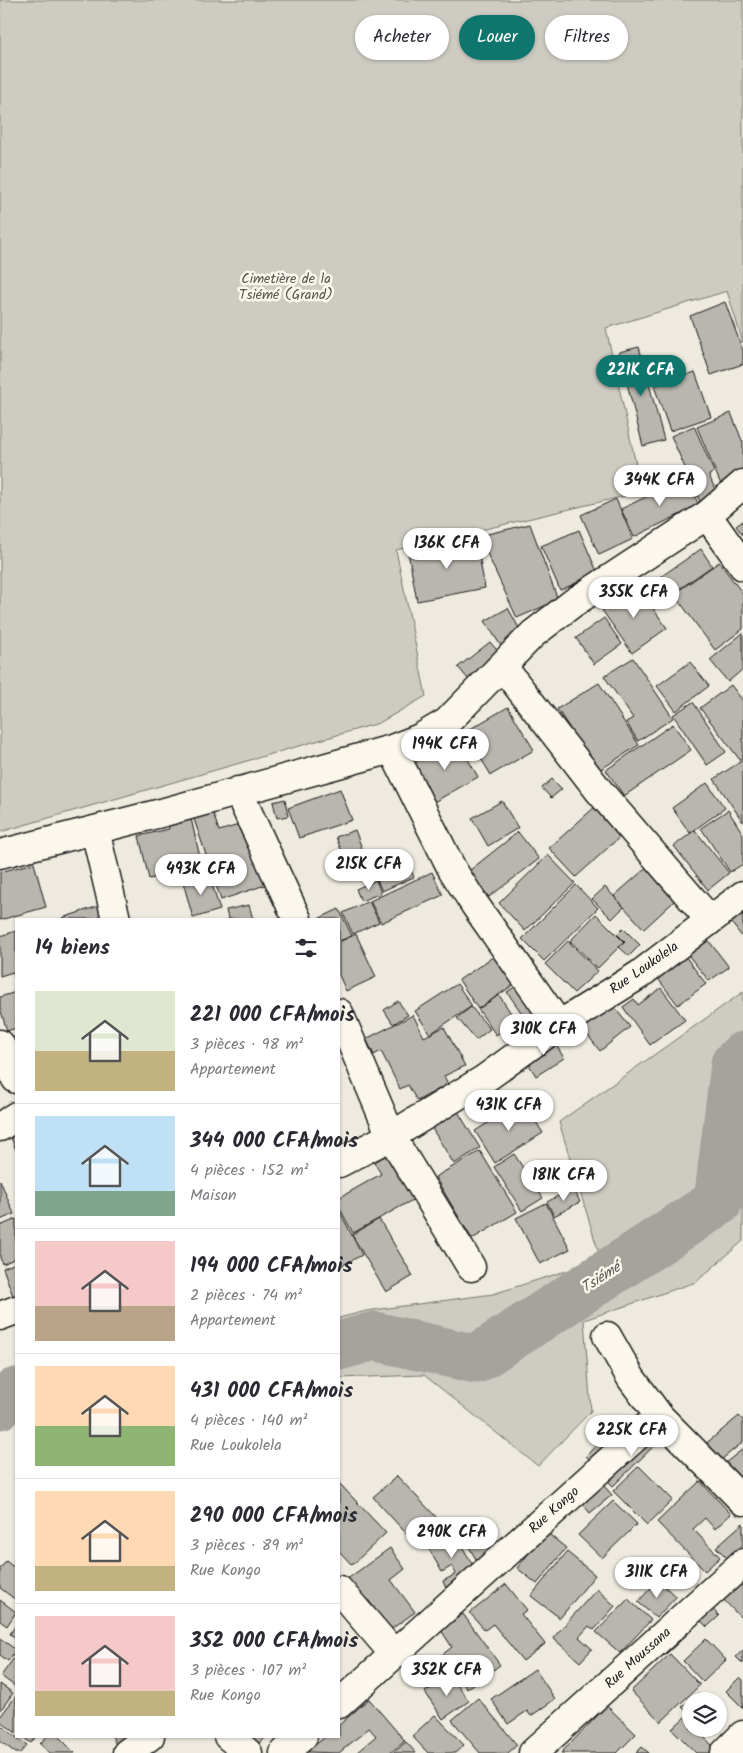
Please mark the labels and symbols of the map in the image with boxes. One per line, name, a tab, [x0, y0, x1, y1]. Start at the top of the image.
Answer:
park label: Cimetière de la Tsiémé (Grand)	[239, 268, 333, 306]
pin: 221K CFA	[589, 354, 693, 397]
pin: 344K CFA	[608, 464, 712, 507]
pin: 136K CFA	[395, 528, 499, 570]
pin: 355K CFA	[582, 576, 686, 619]
pin: 194K CFA	[393, 728, 497, 771]
pin: 215K CFA	[317, 848, 421, 891]
pin: 493K CFA	[149, 854, 253, 896]
street label: Rue Loukolela	[605, 936, 683, 1000]
pin: 310K CFA	[492, 1014, 596, 1056]
pin: 431K CFA	[457, 1090, 561, 1132]
pin: 181K CFA	[512, 1160, 616, 1202]
water label: Tsiémé	[576, 1254, 628, 1300]
pin: 225K CFA	[580, 1414, 684, 1457]
street label: Rue Kongo	[524, 1481, 584, 1539]
pin: 290K CFA	[400, 1516, 504, 1559]
pin: 311K CFA	[605, 1556, 709, 1599]
street label: Rue Moussana	[600, 1622, 676, 1694]
pin: 352K CFA	[395, 1654, 499, 1697]

